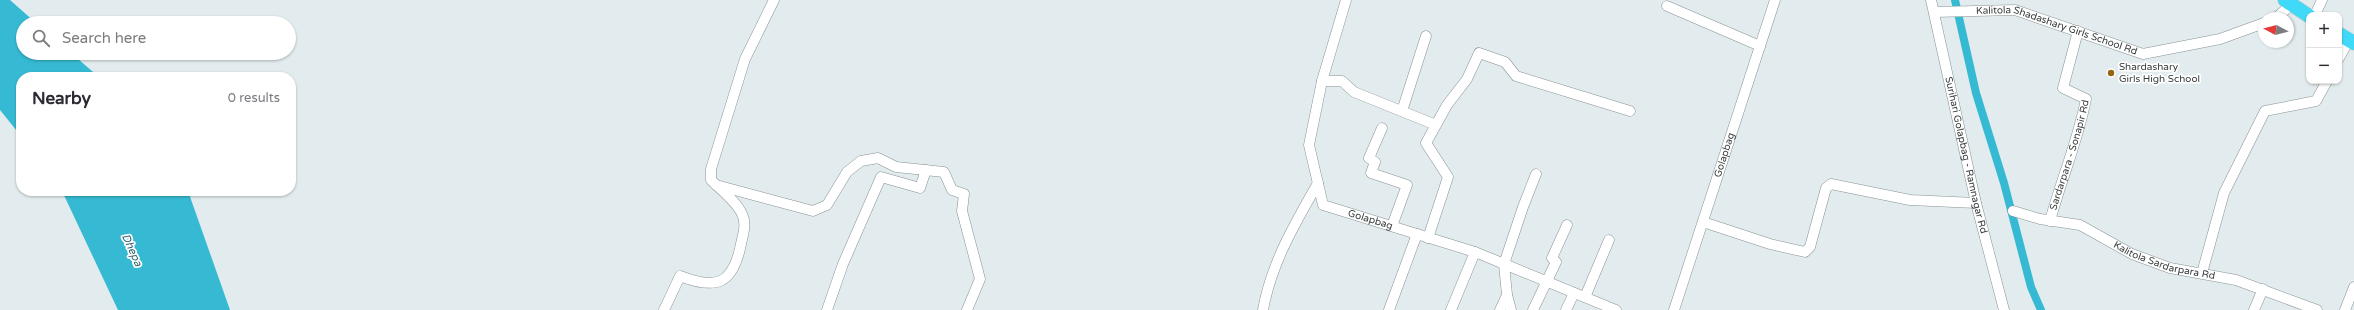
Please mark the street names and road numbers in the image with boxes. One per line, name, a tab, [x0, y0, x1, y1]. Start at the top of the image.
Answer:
street label: Kalitola Shadashary Girls School Rd	[1976, 4, 2139, 58]
street label: Surihari Golapbag - Ramnagar Rd	[1942, 76, 1990, 235]
street label: Sardarpara - Sonapir Rd	[2047, 99, 2092, 211]
street label: Golapbag	[1712, 131, 1737, 179]
street label: Golapbag	[1346, 207, 1394, 232]
street label: Kalitola Sardarpara Rd	[2111, 239, 2216, 282]

